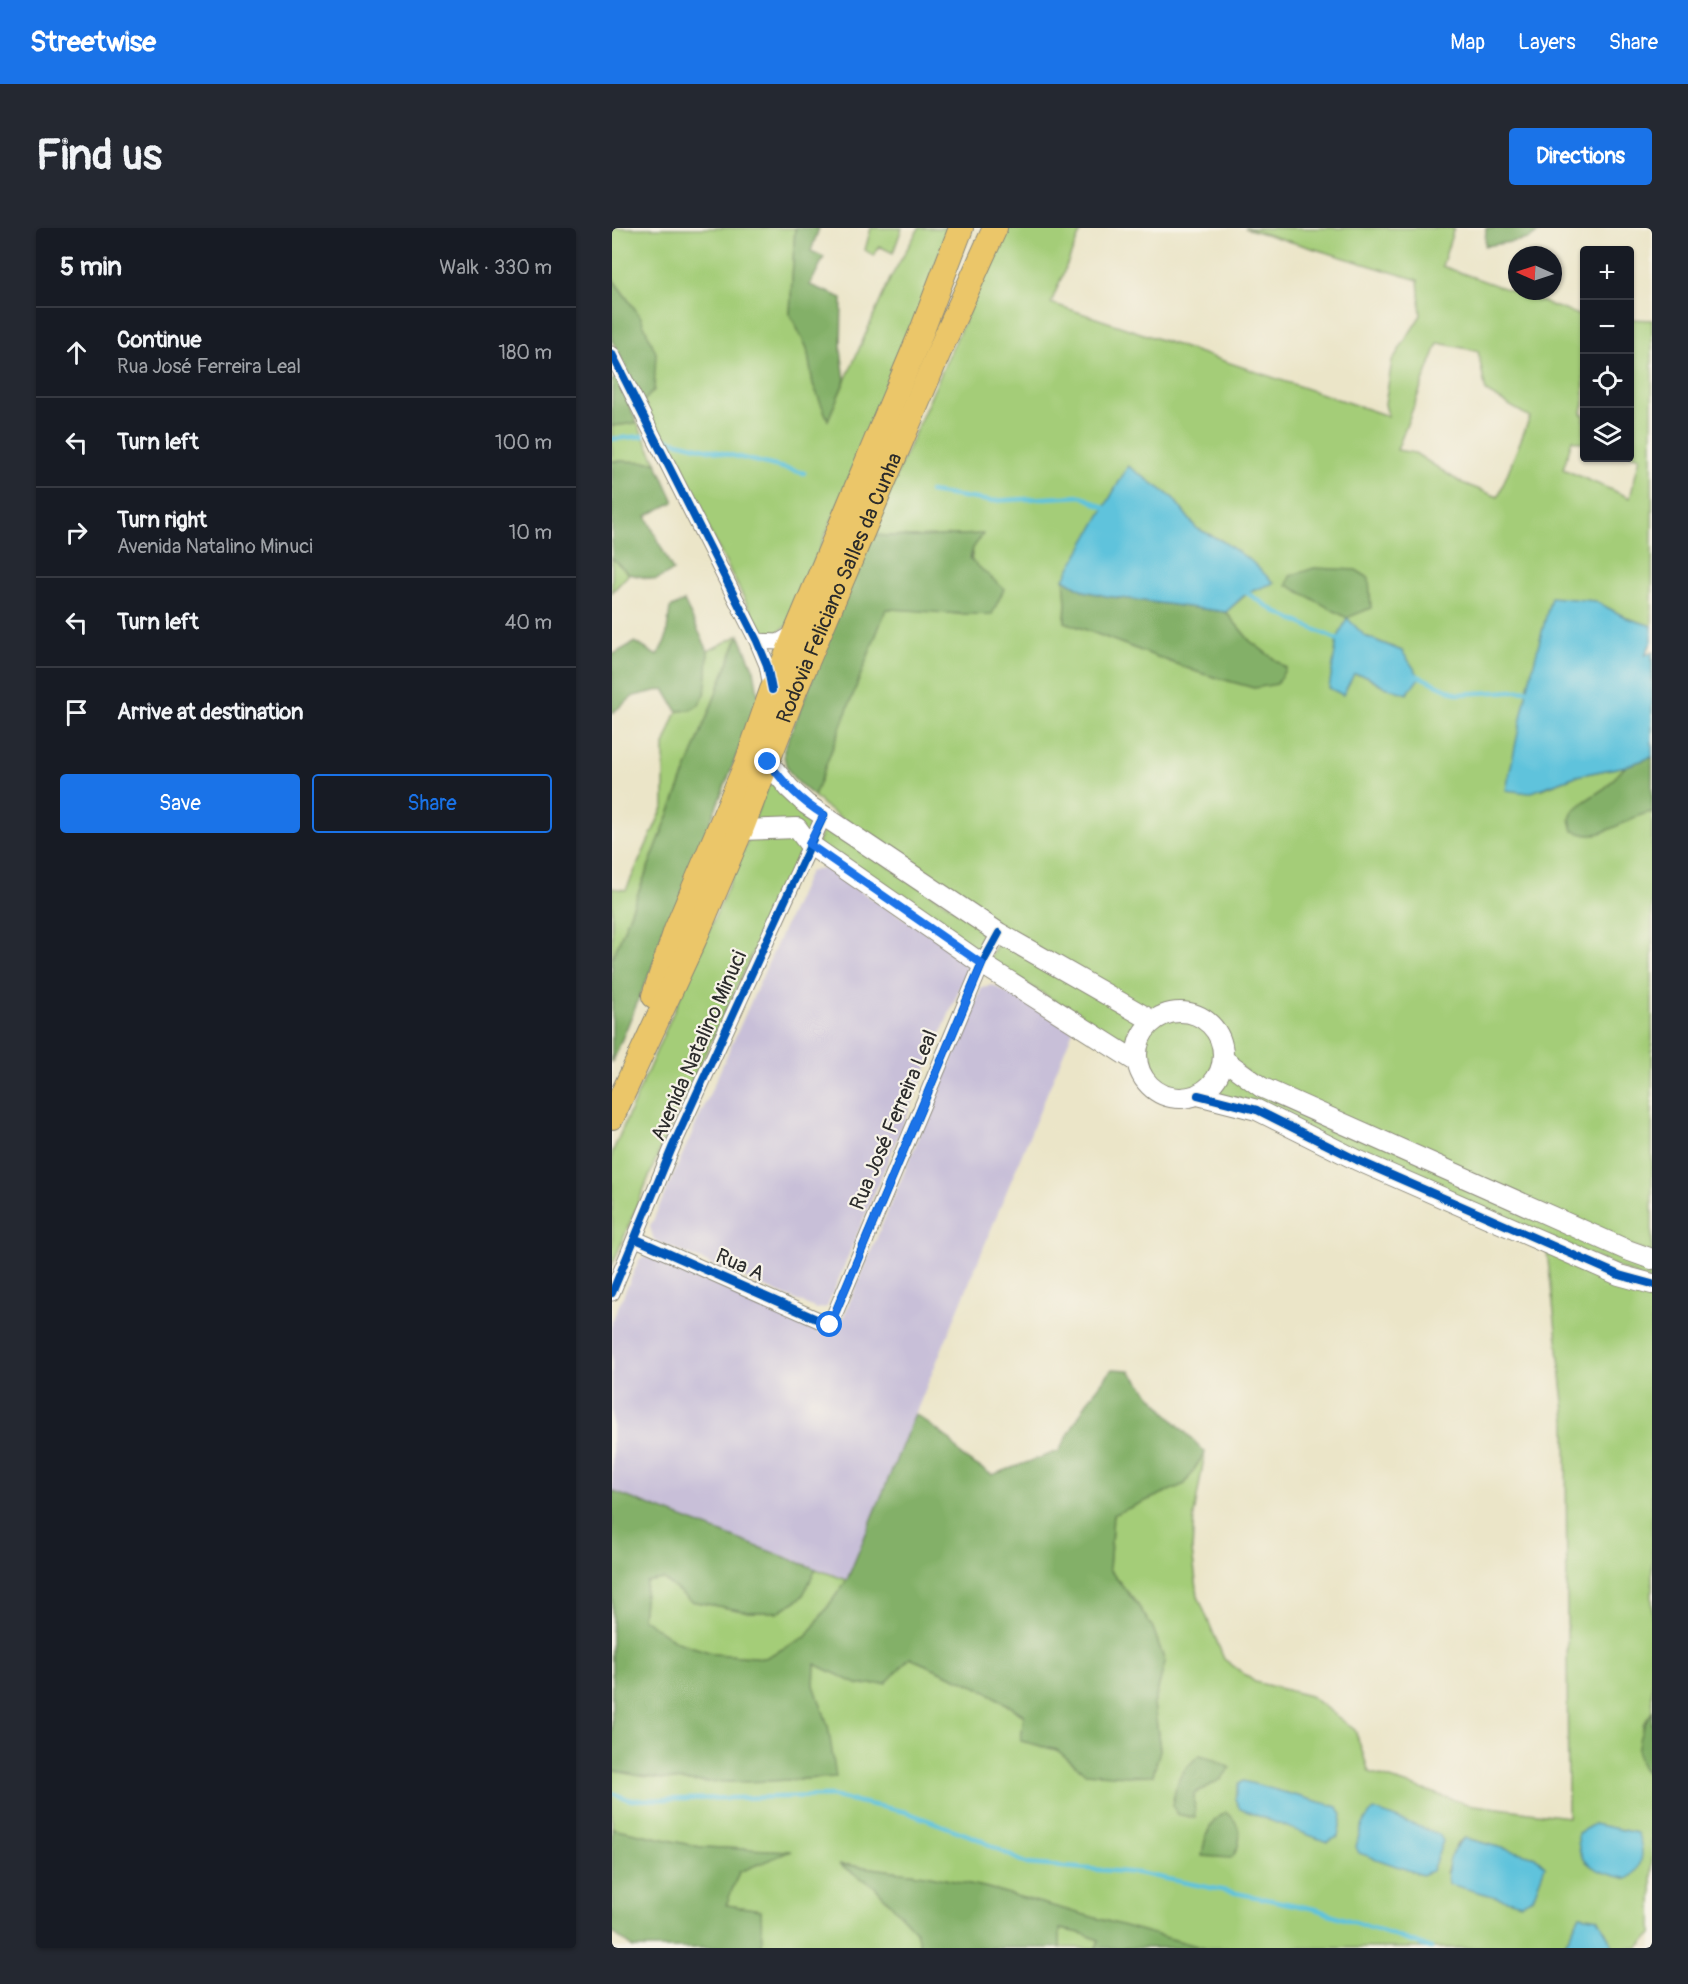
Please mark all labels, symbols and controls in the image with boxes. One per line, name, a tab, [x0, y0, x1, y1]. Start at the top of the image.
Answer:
text: Streetwise	[30, 25, 156, 60]
text: Map	[1450, 29, 1485, 56]
text: Layers	[1518, 29, 1576, 56]
text: Share	[1609, 29, 1658, 56]
button: Directions	[1509, 128, 1652, 185]
text: Find us	[36, 130, 162, 182]
north arrow	[1508, 246, 1562, 300]
map controls	[1580, 246, 1634, 462]
button: +	[1580, 246, 1634, 300]
text: 5 min	[60, 251, 122, 283]
text: Walk · 330 m	[439, 255, 552, 280]
button: −	[1580, 300, 1634, 354]
text: Continue	[117, 326, 201, 354]
icon: ahead	[60, 336, 93, 369]
text: 180 m	[498, 340, 552, 365]
text: Rua José Ferreira Leal	[117, 354, 301, 379]
button: locate	[1580, 354, 1634, 408]
button: layers	[1580, 408, 1634, 462]
icon: left	[60, 426, 93, 459]
text: Turn left	[117, 428, 199, 456]
text: 100 m	[495, 430, 552, 455]
street label: Rodovia Feliciano Salles da Cunha	[770, 448, 908, 727]
text: Turn right	[117, 506, 207, 534]
icon: right	[60, 516, 93, 549]
text: 10 m	[508, 520, 552, 545]
text: Avenida Natalino Minuci	[117, 534, 313, 559]
icon: left	[60, 606, 93, 639]
text: Turn left	[117, 608, 199, 636]
text: 40 m	[505, 610, 552, 635]
icon: arrive	[60, 696, 93, 729]
text: Arrive at destination	[117, 698, 303, 726]
route end	[754, 748, 780, 774]
button: Save	[60, 774, 300, 833]
button: Share	[312, 774, 552, 833]
street label: Avenida Natalino Minuci	[645, 946, 753, 1145]
street label: Rua José Ferreira Leal	[844, 1026, 944, 1214]
street label: Rua A	[711, 1242, 769, 1288]
route start	[816, 1311, 842, 1337]

